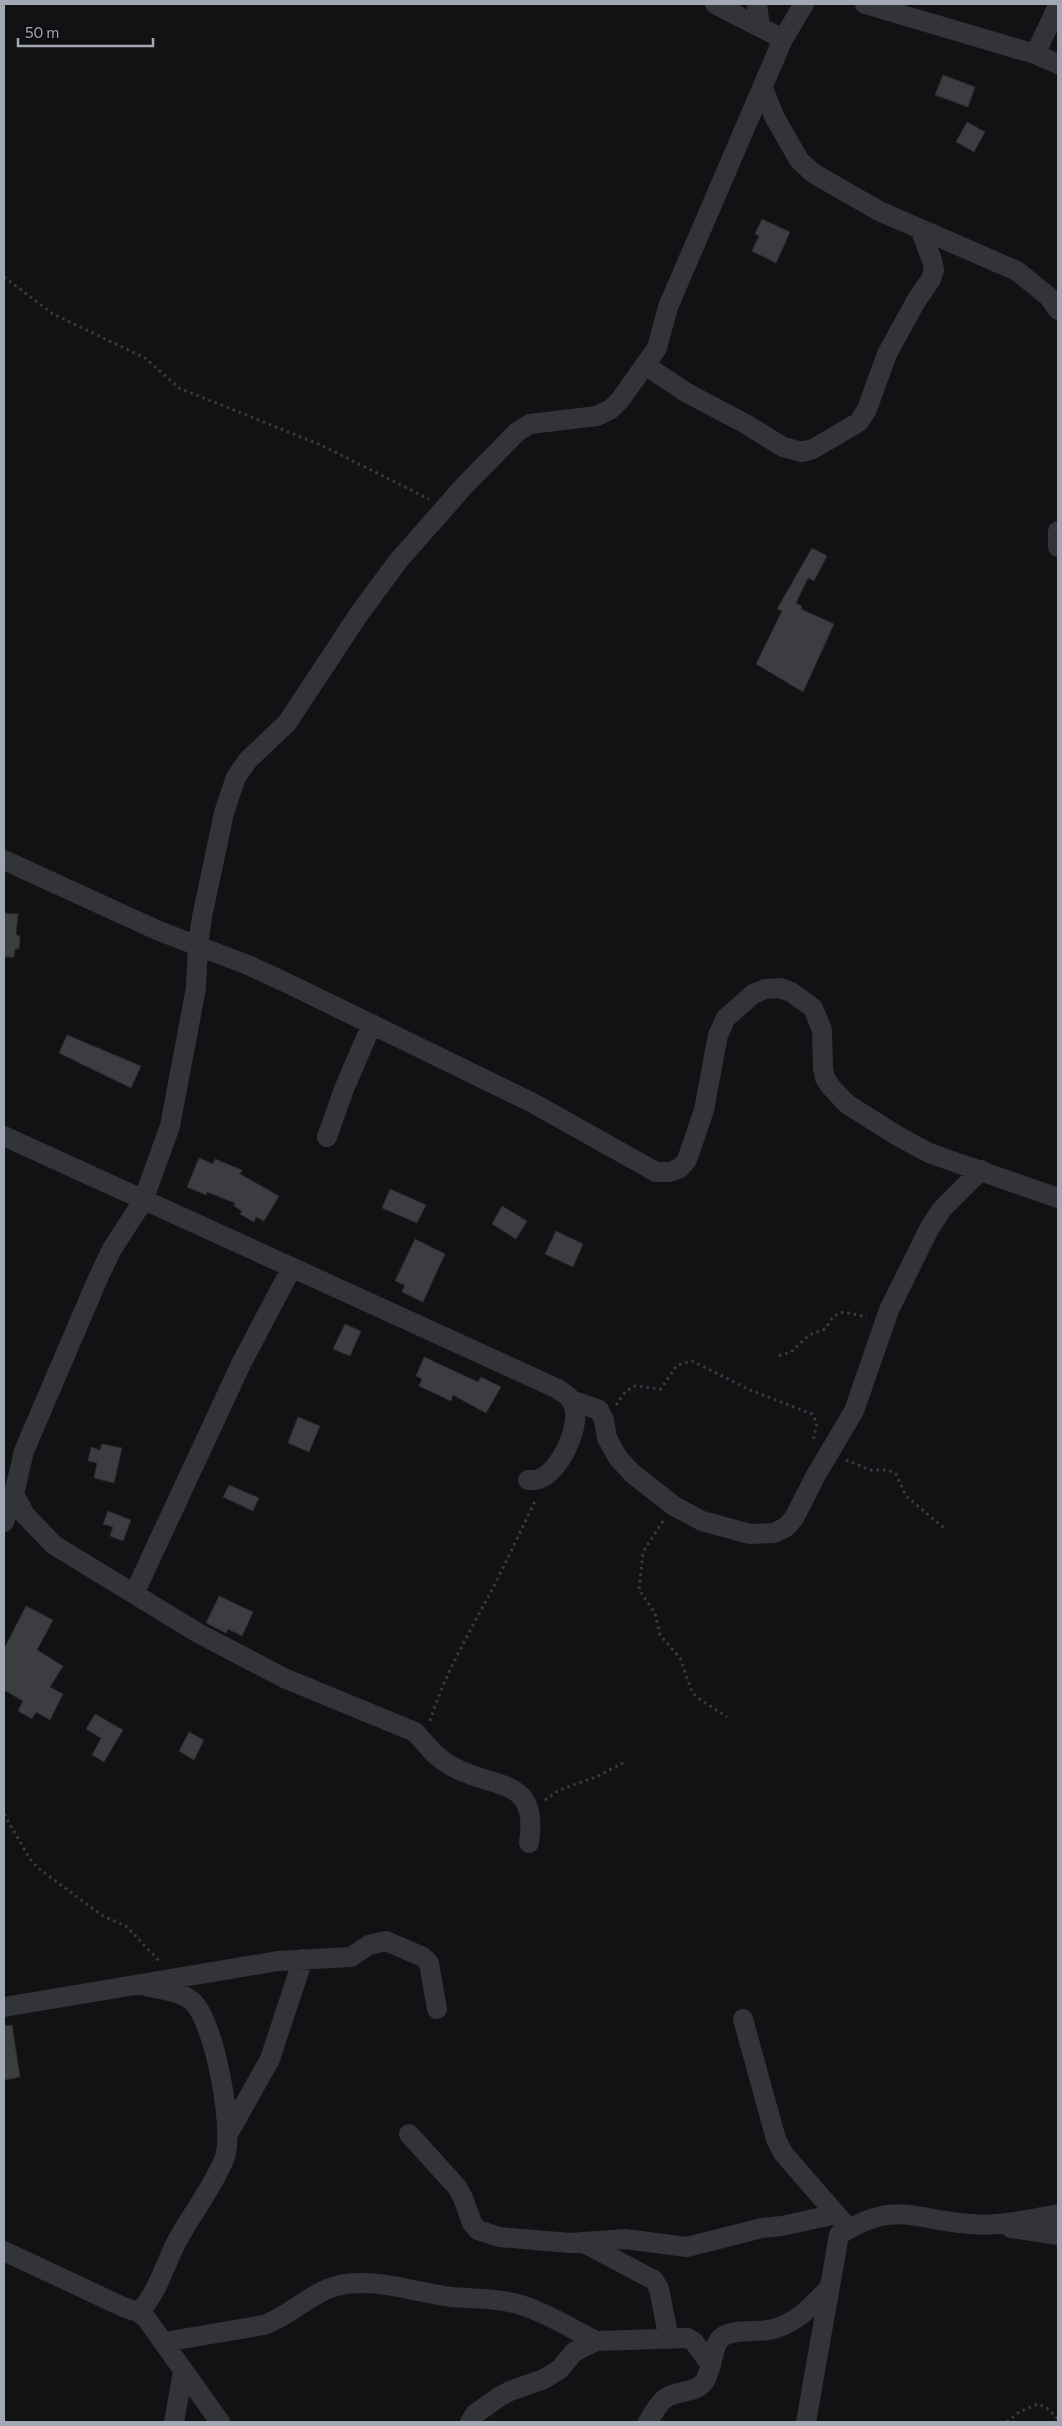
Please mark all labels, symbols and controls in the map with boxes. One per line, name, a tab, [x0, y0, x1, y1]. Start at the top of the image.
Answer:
scale bar	[18, 15, 152, 47]
text: 50 m	[25, 23, 59, 41]

